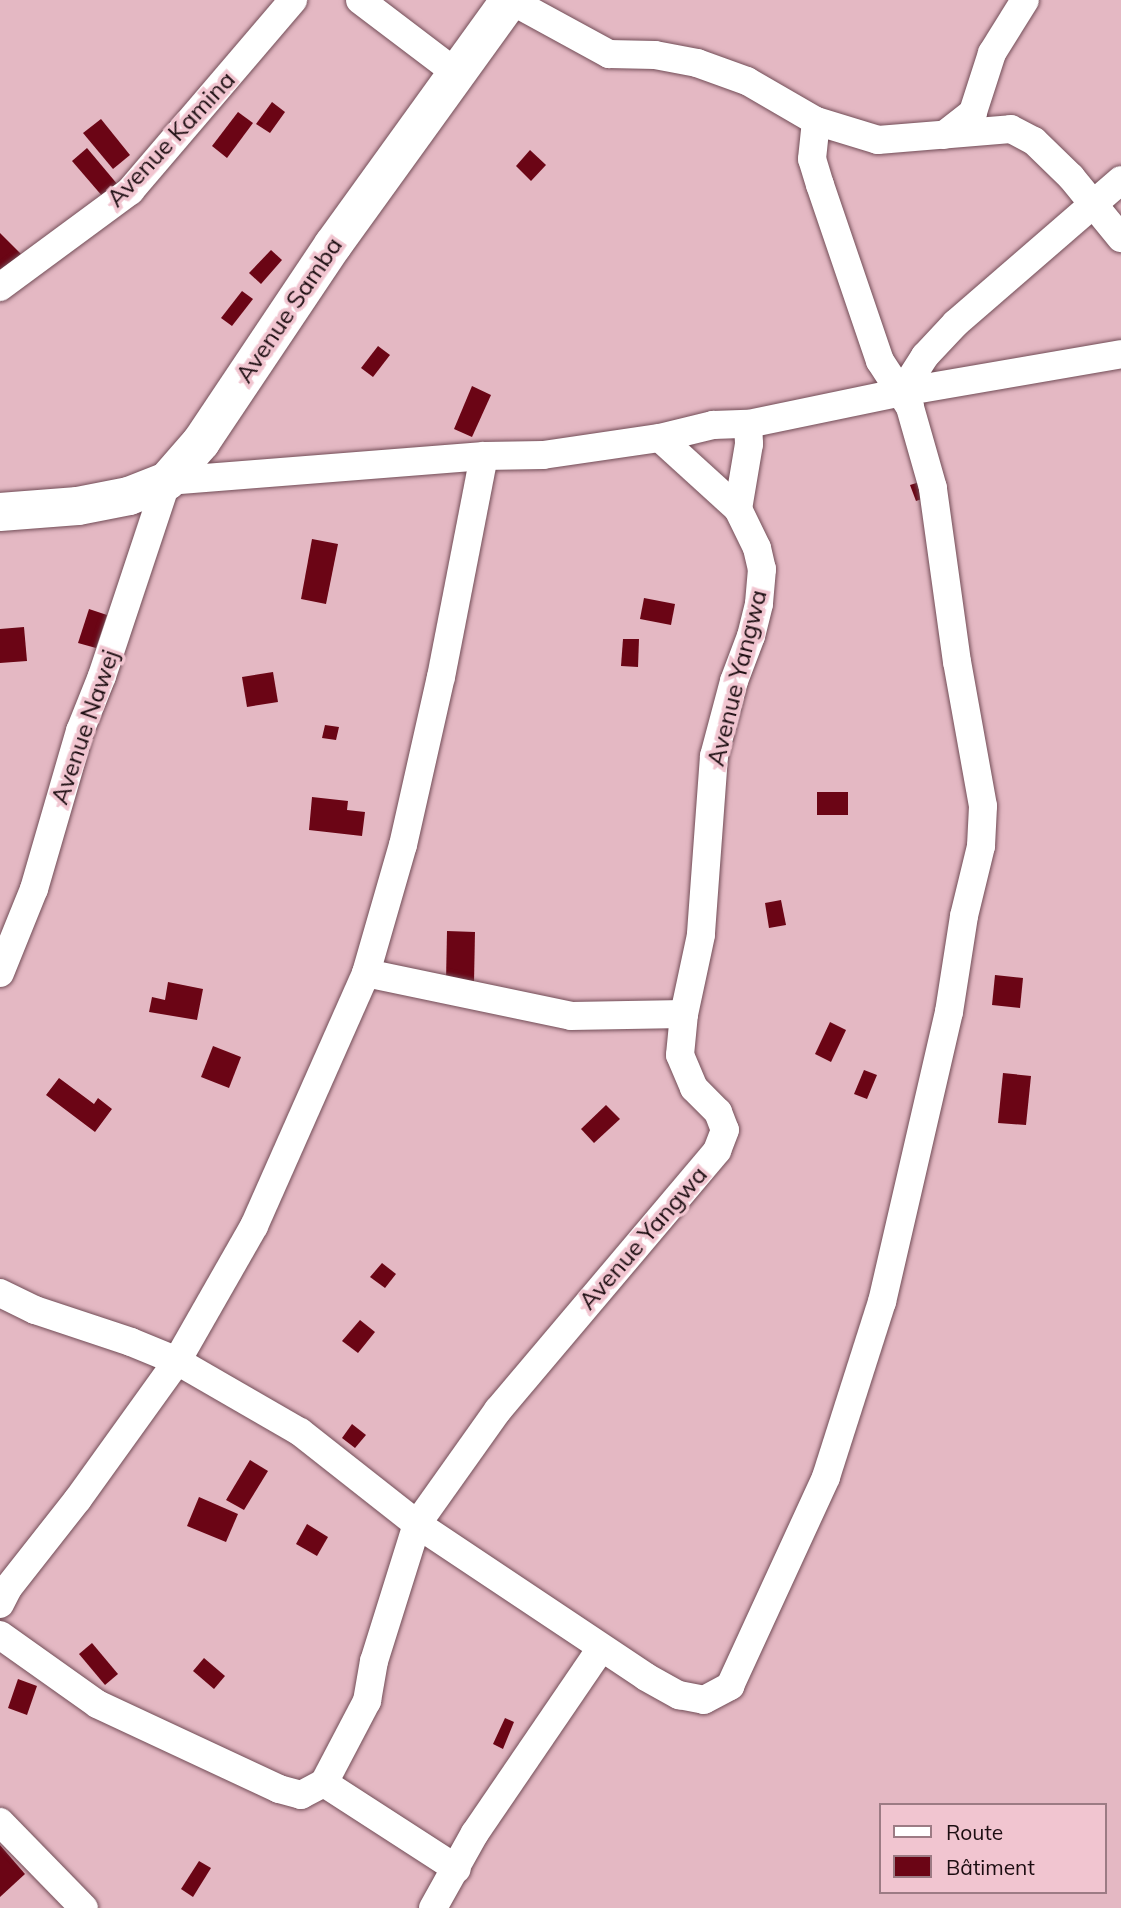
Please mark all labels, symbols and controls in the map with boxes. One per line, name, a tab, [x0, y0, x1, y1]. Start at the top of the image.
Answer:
street label: Avenue Kamina	[101, 65, 241, 213]
street label: Avenue Samba	[230, 232, 348, 388]
street label: Avenue Yangwa	[701, 587, 773, 769]
street label: Avenue Nawej	[45, 646, 125, 808]
street label: Avenue Yangwa	[573, 1160, 713, 1316]
legend	[880, 1803, 1107, 1894]
text: Route	[946, 1819, 1003, 1845]
text: Bâtiment	[946, 1854, 1035, 1880]

